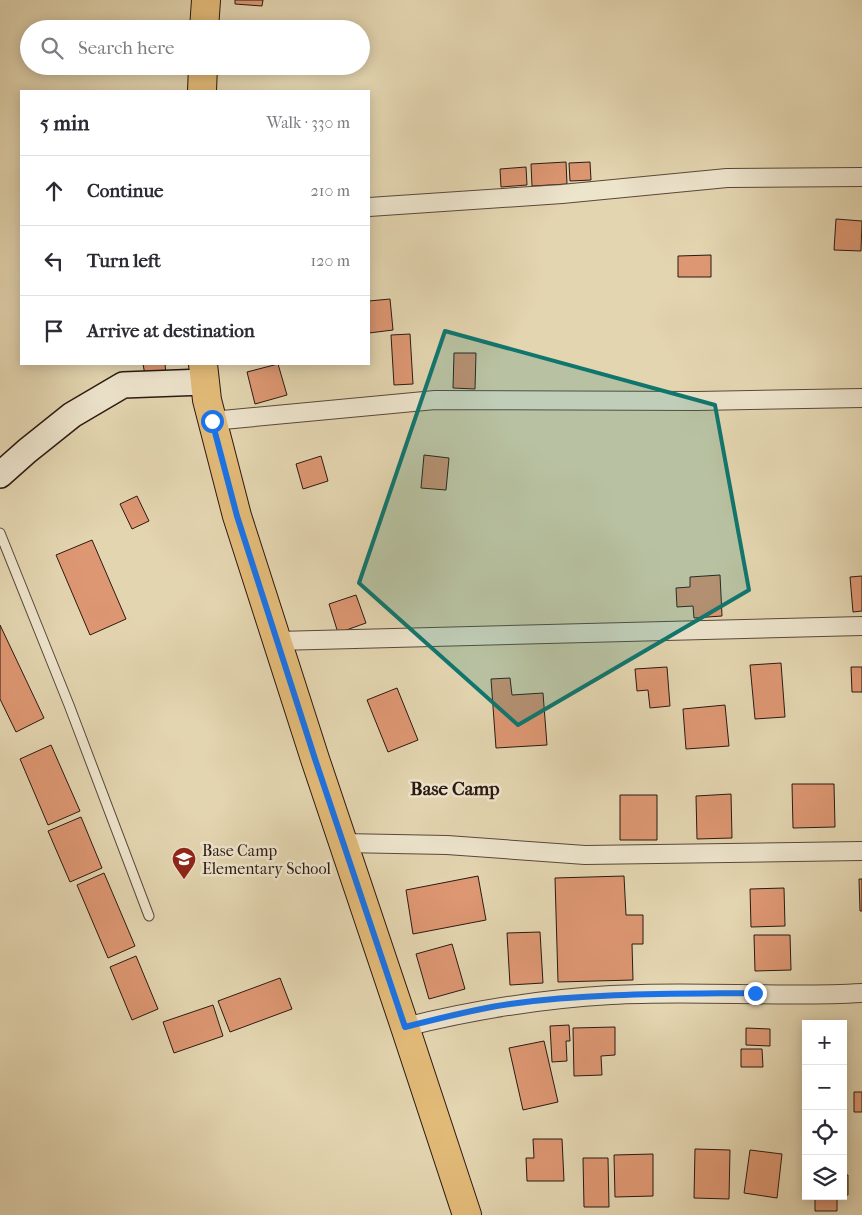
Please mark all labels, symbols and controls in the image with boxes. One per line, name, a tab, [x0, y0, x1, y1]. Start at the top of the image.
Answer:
search box	[20, 20, 370, 75]
icon: search	[38, 34, 66, 62]
text: Search here	[78, 37, 174, 59]
text: 5 min	[40, 111, 89, 135]
text: Walk · 330 m	[267, 113, 350, 132]
icon: ahead	[40, 177, 68, 205]
text: Continue	[87, 180, 163, 202]
text: 210 m	[311, 181, 350, 200]
icon: left	[40, 247, 68, 275]
text: Turn left	[87, 250, 161, 272]
text: 120 m	[311, 251, 350, 270]
icon: arrive	[40, 317, 68, 345]
text: Arrive at destination	[87, 320, 255, 342]
route start	[201, 410, 224, 433]
district label: Base Camp	[410, 778, 500, 800]
place label: Base Camp Elementary School	[202, 841, 331, 878]
school or university icon: Base Camp Elementary School	[171, 846, 197, 880]
route end	[744, 982, 767, 1005]
map controls	[802, 1020, 847, 1200]
button: +	[802, 1020, 847, 1065]
button: −	[802, 1065, 847, 1110]
button: locate	[802, 1110, 847, 1155]
button: layers	[802, 1155, 847, 1200]

